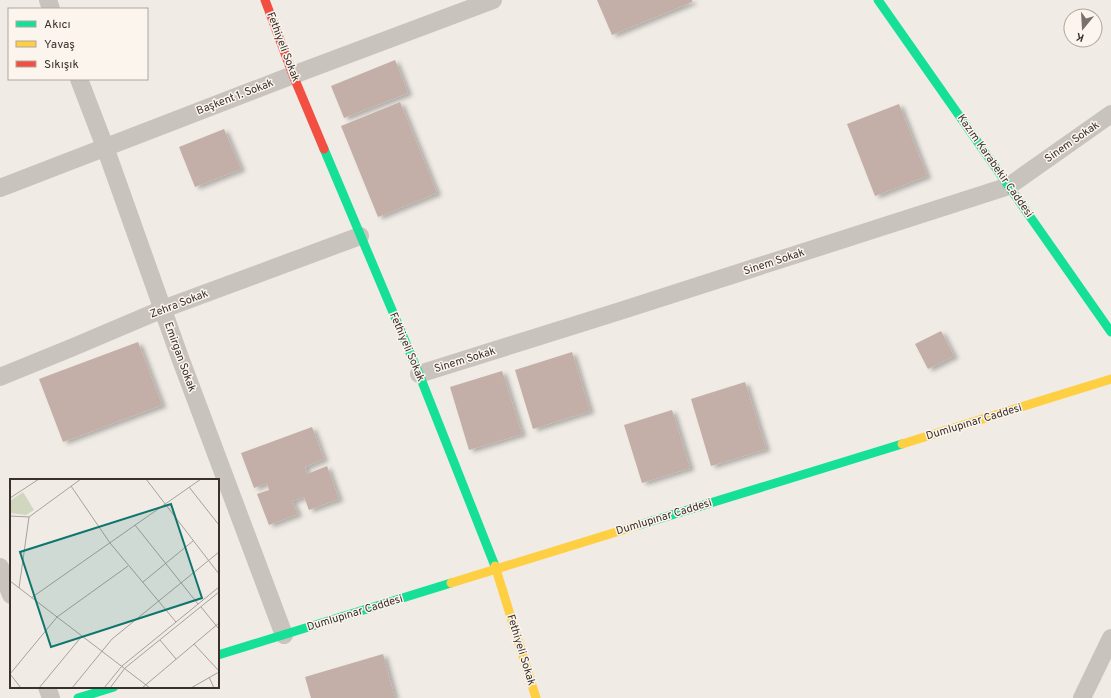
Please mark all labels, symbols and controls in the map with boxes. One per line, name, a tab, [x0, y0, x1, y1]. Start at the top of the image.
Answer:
legend	[8, 8, 148, 80]
north arrow	[1063, 8, 1103, 48]
street label: Fethiyeli Sokak	[263, 10, 303, 84]
text: Akıcı	[44, 17, 71, 33]
text: K	[1074, 29, 1086, 44]
text: Yavaş	[44, 37, 75, 53]
text: Sıkışık	[44, 57, 79, 73]
street label: Başkent 1. Sokak	[194, 76, 276, 118]
street label: Kazım Karabekir Caddesi	[954, 112, 1036, 220]
street label: Sinem Sokak	[1042, 118, 1102, 166]
street label: Sinem Sokak	[742, 246, 806, 278]
street label: Zehra Sokak	[148, 286, 210, 322]
street label: Fethiyeli Sokak	[386, 310, 428, 384]
street label: Emirgan Sokak	[161, 320, 199, 394]
street label: Sinem Sokak	[433, 344, 498, 376]
street label: Dumlupınar Caddesi	[924, 401, 1024, 443]
inset map	[10, 479, 219, 688]
street label: Dumlupınar Caddesi	[614, 496, 714, 538]
street label: Dumlupınar Caddesi	[305, 592, 405, 634]
street label: Fethiyeli Sokak	[504, 613, 539, 687]

